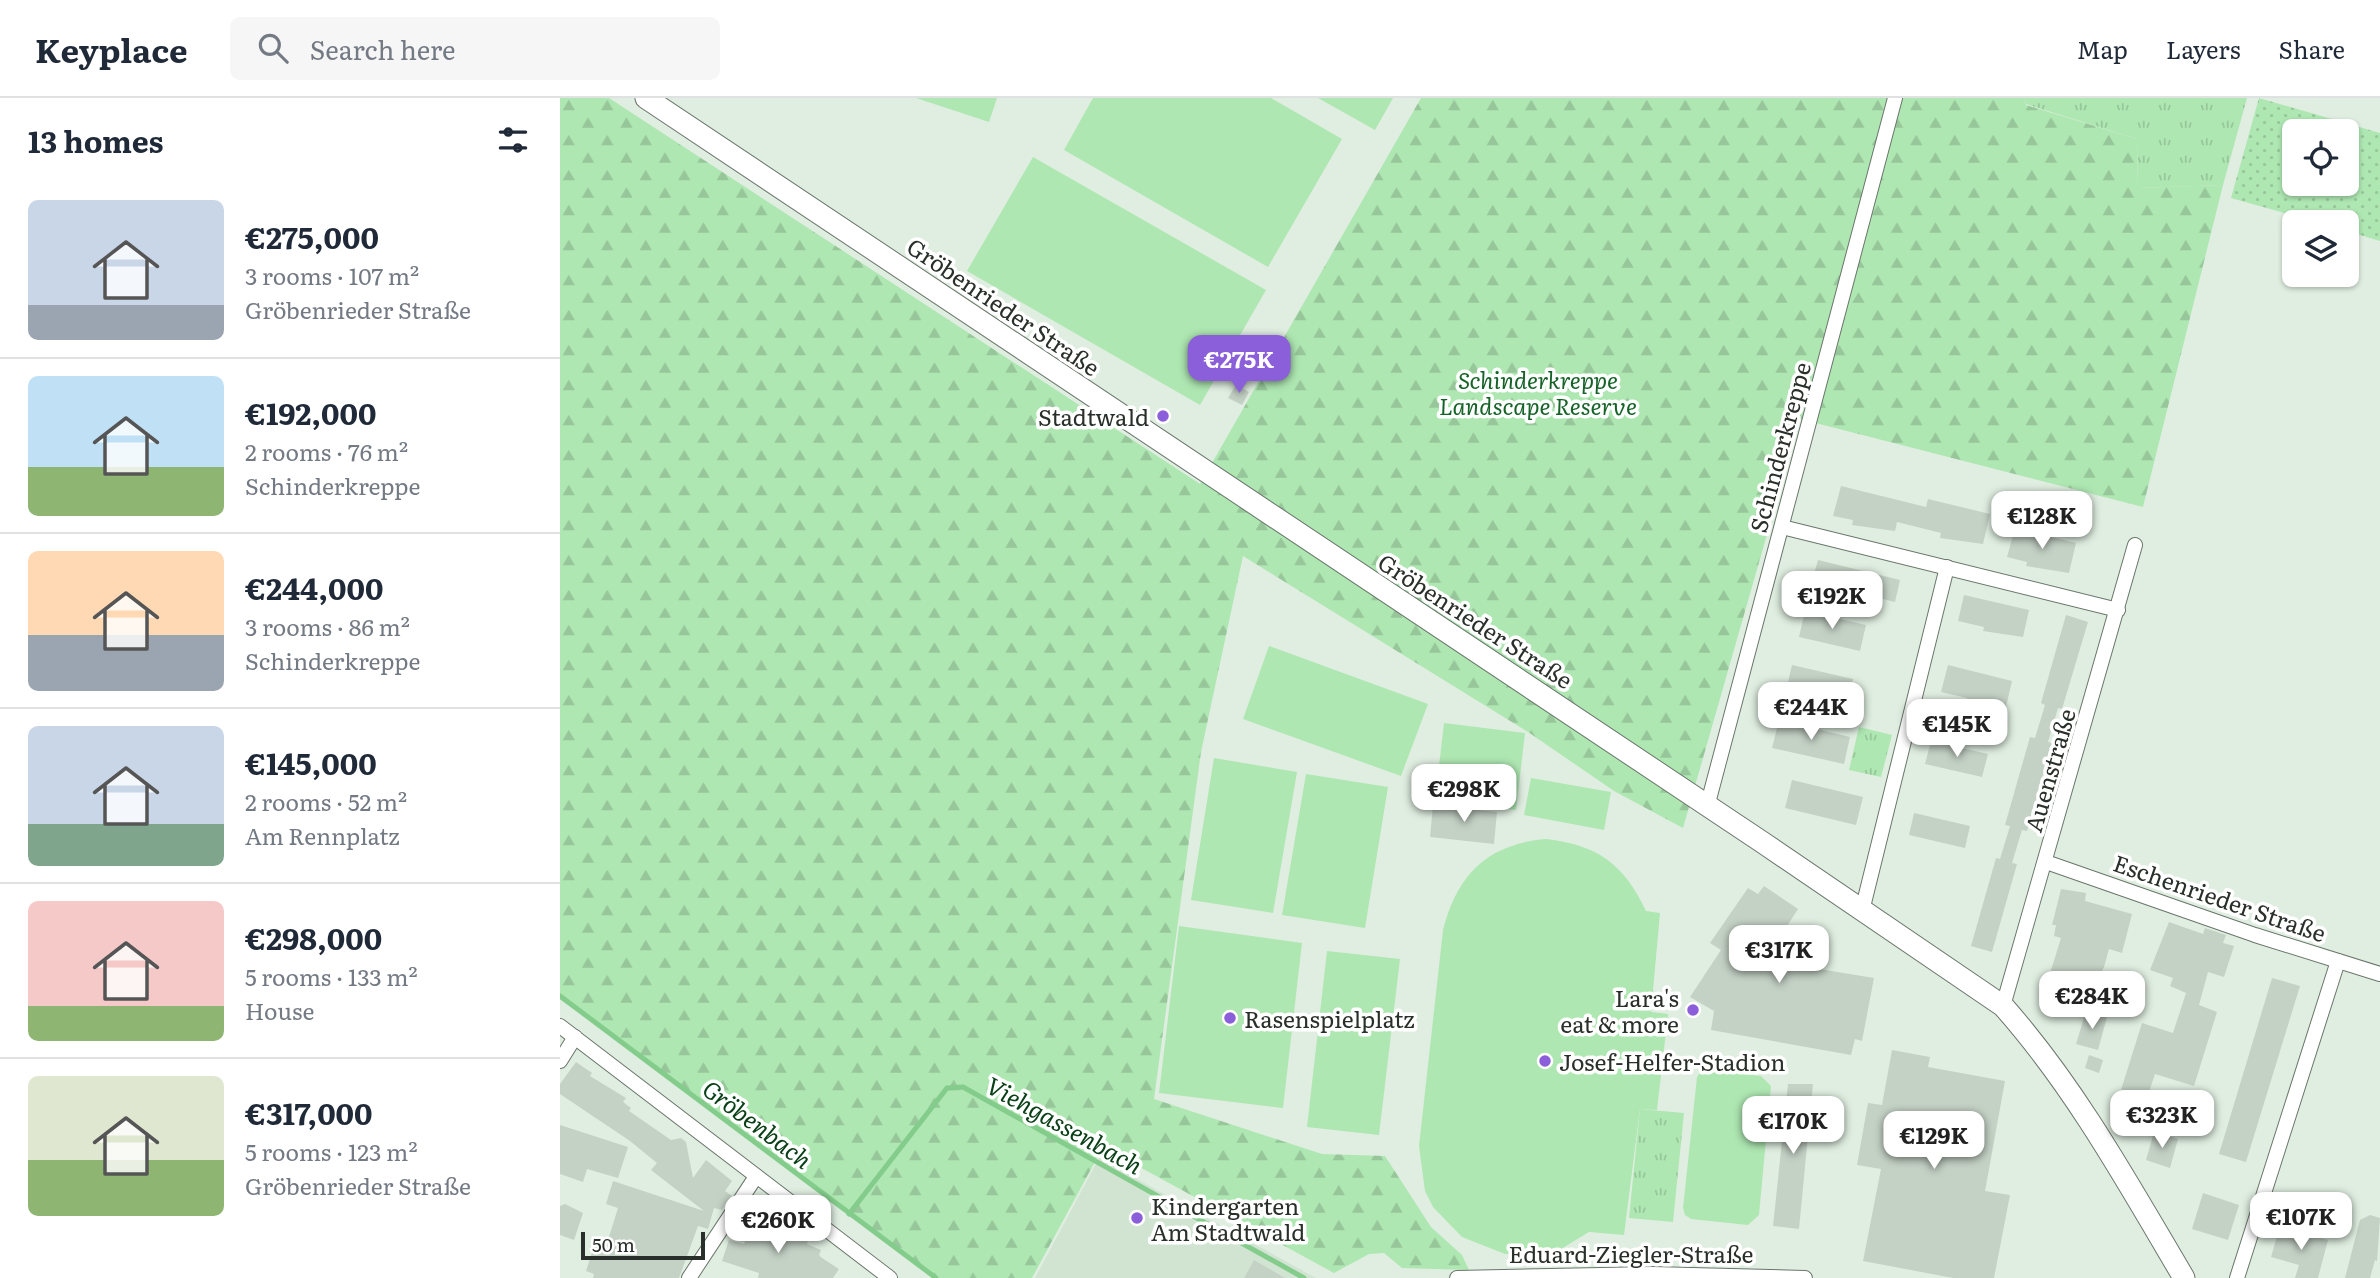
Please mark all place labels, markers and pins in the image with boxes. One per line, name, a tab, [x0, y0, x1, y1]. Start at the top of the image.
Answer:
pin: €275K	[1190, 336, 1288, 395]
place label: Stadtwald	[1038, 399, 1149, 433]
marker: Stadtwald	[1155, 408, 1171, 424]
pin: €128K	[1993, 491, 2091, 551]
pin: €192K	[1783, 572, 1881, 631]
pin: €244K	[1762, 682, 1860, 742]
pin: €145K	[1908, 700, 2006, 759]
pin: €298K	[1415, 764, 1513, 824]
pin: €317K	[1730, 926, 1828, 985]
pin: €284K	[2043, 972, 2141, 1031]
place label: Lara's eat & more	[1560, 980, 1679, 1040]
place label: Rasenspielplatz	[1244, 1001, 1415, 1035]
marker: Lara's eat & more	[1685, 1002, 1701, 1018]
marker: Rasenspielplatz	[1222, 1010, 1238, 1026]
place label: Josef-Helfer-Stadion	[1559, 1044, 1786, 1078]
marker: Josef-Helfer-Stadion	[1537, 1053, 1553, 1069]
pin: €323K	[2113, 1090, 2211, 1150]
pin: €170K	[1744, 1096, 1842, 1156]
pin: €129K	[1885, 1112, 1983, 1171]
place label: Kindergarten Am Stadtwald	[1151, 1188, 1305, 1248]
pin: €107K	[2252, 1192, 2350, 1252]
pin: €260K	[729, 1196, 827, 1255]
marker: Kindergarten Am Stadtwald	[1129, 1210, 1145, 1226]

